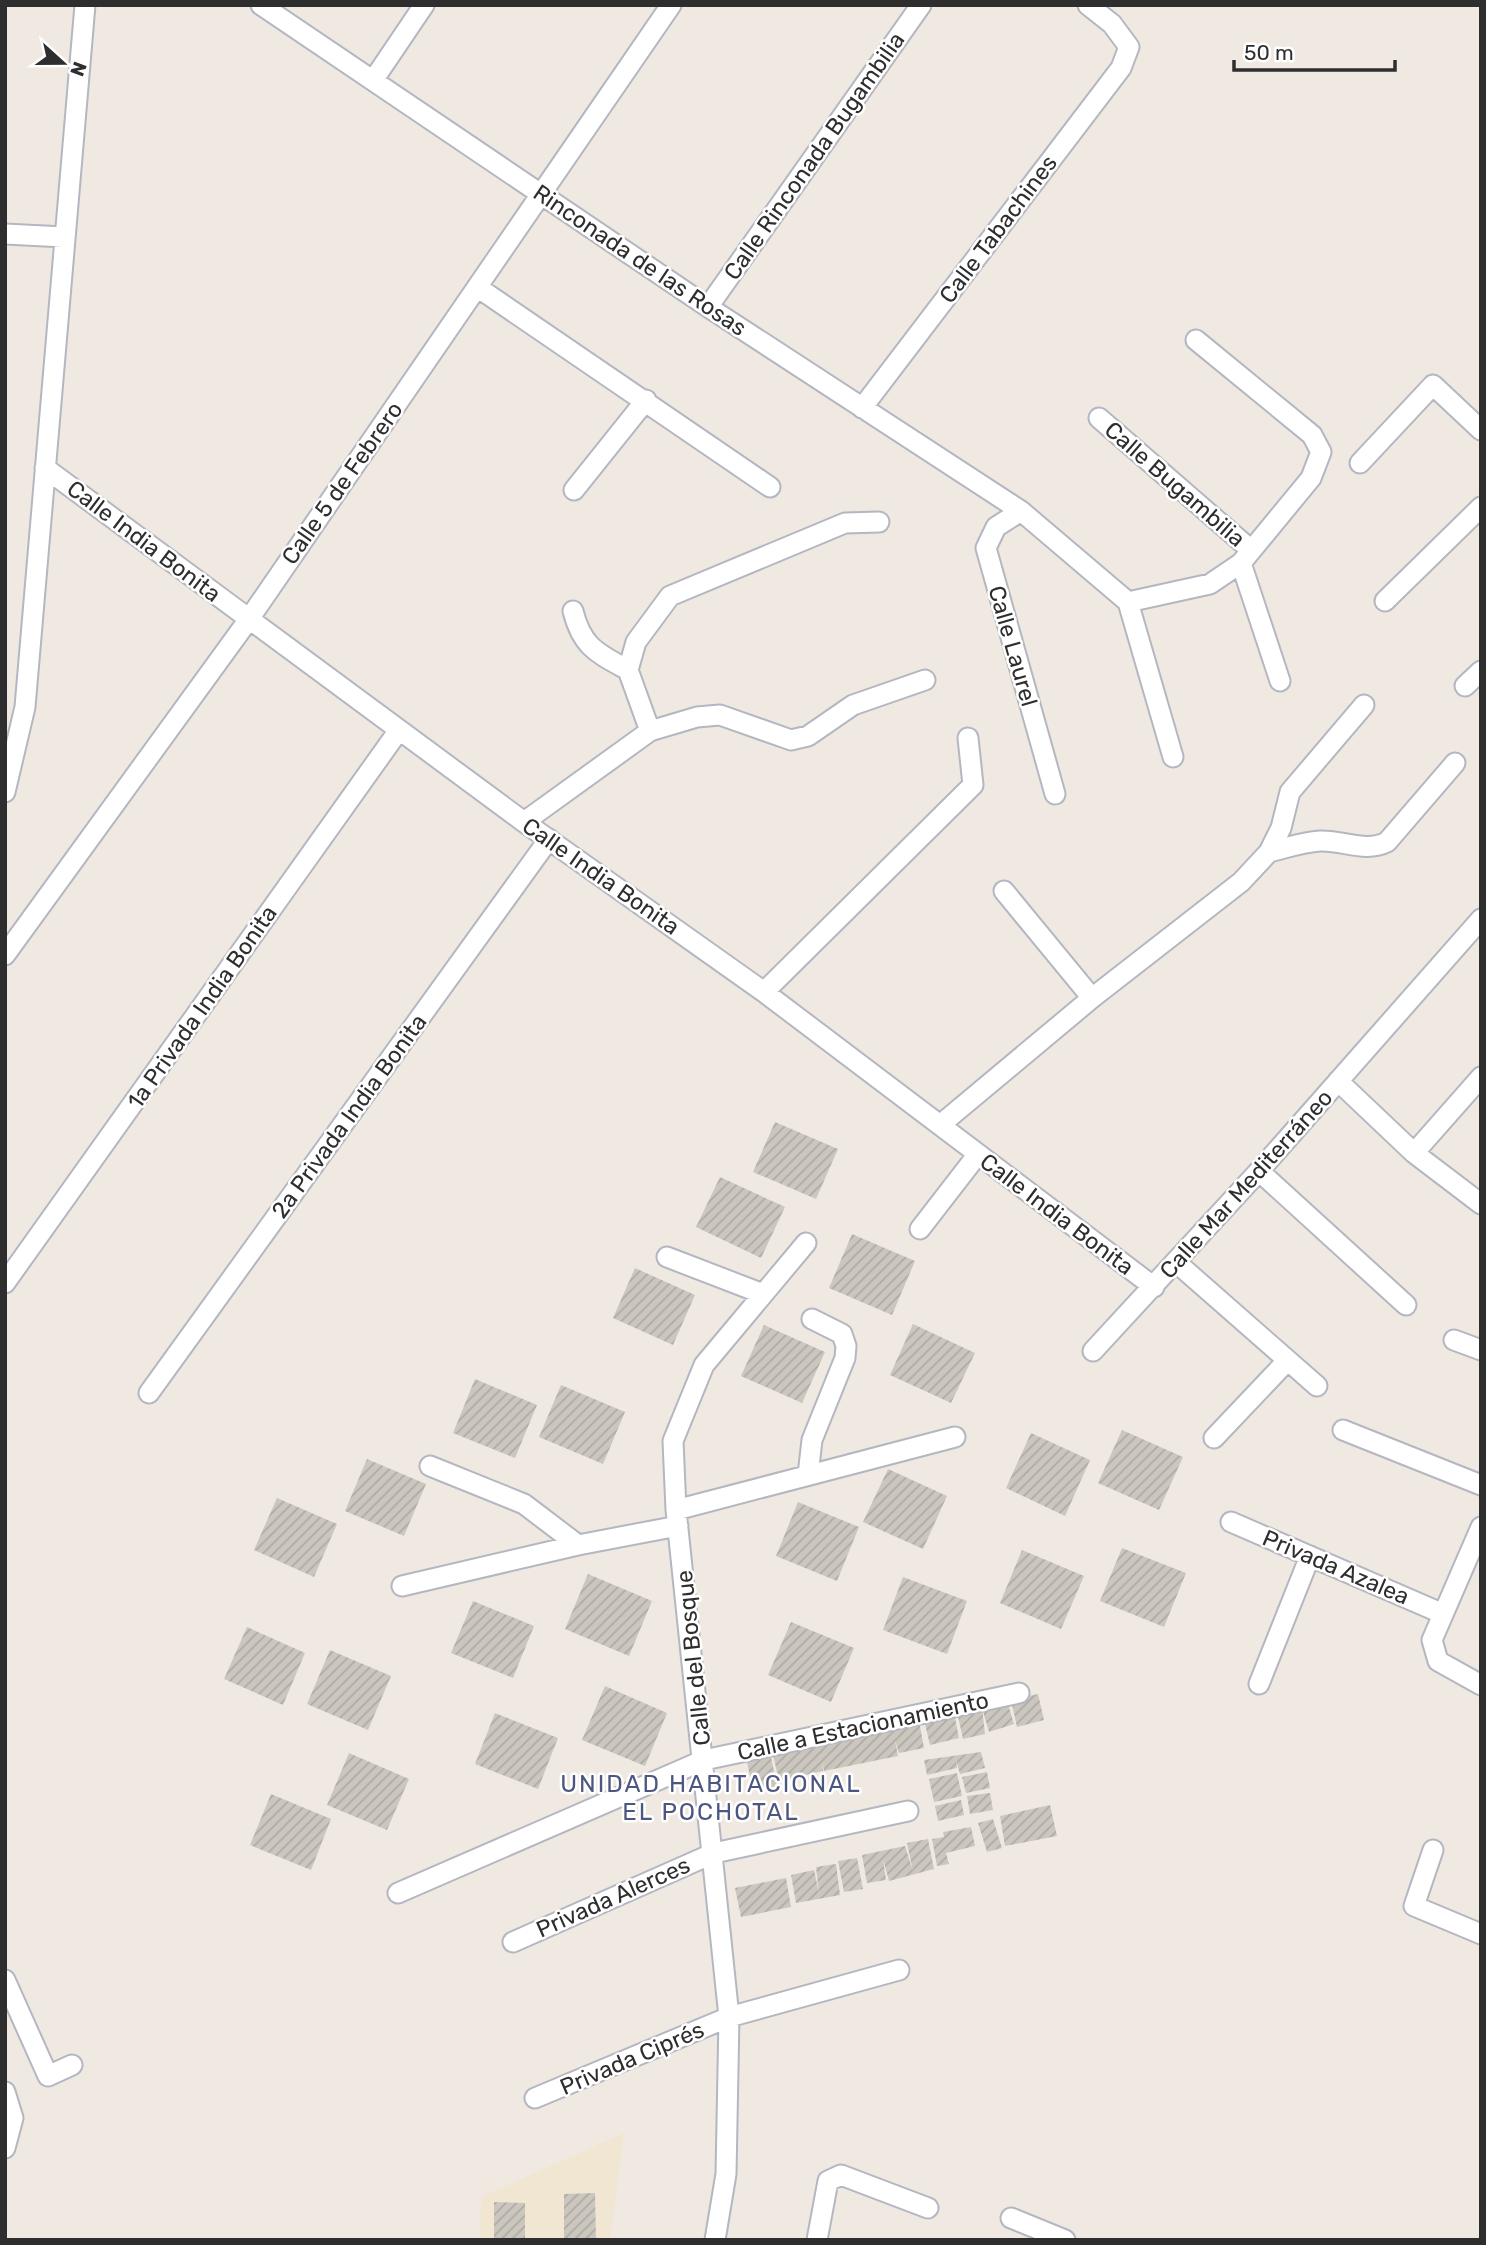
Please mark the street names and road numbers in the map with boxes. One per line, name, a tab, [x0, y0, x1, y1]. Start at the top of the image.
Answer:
street label: Calle Rinconada Bugambilia	[718, 27, 910, 285]
street label: Calle Tabachines	[933, 149, 1063, 309]
street label: Rinconada de las Rosas	[528, 178, 752, 342]
street label: Calle 5 de Febrero	[275, 396, 409, 570]
street label: Calle Bugambilia	[1099, 415, 1251, 553]
street label: Calle India Bonita	[62, 474, 226, 608]
street label: Calle Laurel	[982, 582, 1044, 710]
street label: Calle India Bonita	[517, 811, 685, 941]
street label: 1a Privada India Bonita	[121, 900, 283, 1114]
street label: 2a Privada India Bonita	[266, 1008, 432, 1224]
street label: Calle Mar Mediterráneo	[1154, 1084, 1338, 1284]
street label: Calle India Bonita	[975, 1147, 1139, 1281]
street label: Privada Azalea	[1259, 1524, 1413, 1610]
street label: Calle del Bosque	[670, 1569, 716, 1747]
street label: Calle a Estacionamiento	[735, 1686, 991, 1766]
street label: Privada Alerces	[532, 1851, 694, 1943]
street label: Privada Ciprés	[556, 2015, 708, 2101]

